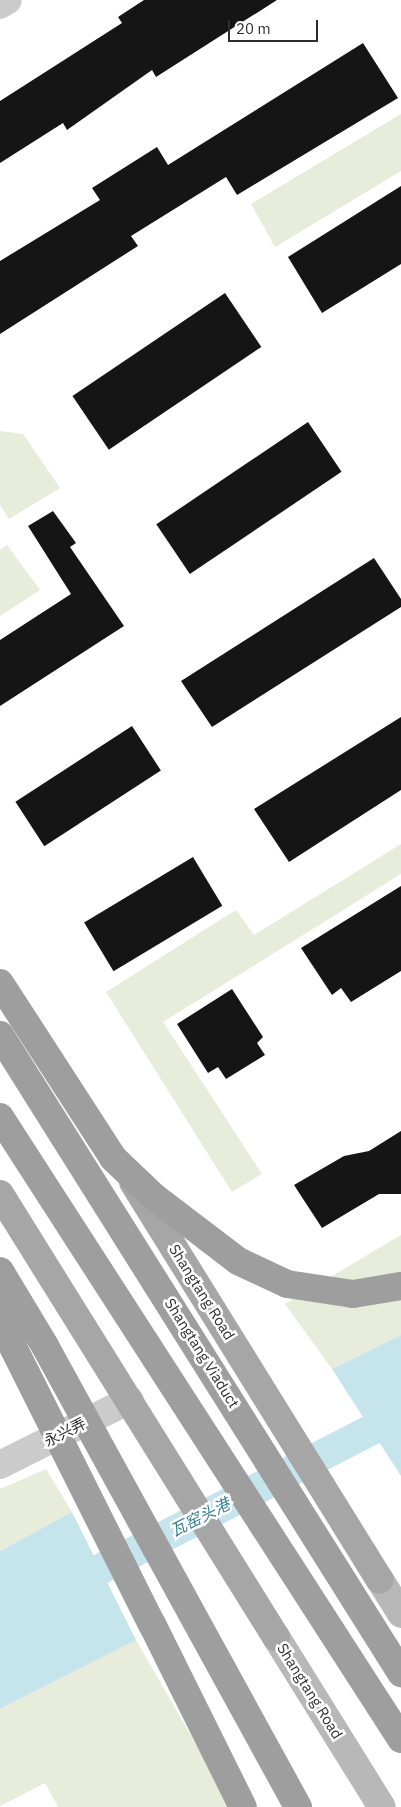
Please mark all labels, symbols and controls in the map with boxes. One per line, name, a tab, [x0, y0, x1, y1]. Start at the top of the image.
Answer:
scale bar	[231, 10, 321, 42]
text: 20 m	[236, 19, 271, 38]
street label: Shangtang Road	[165, 1241, 239, 1343]
street label: Shangtang Viaduct	[161, 1295, 243, 1411]
street label: 永兴弄	[41, 1414, 89, 1450]
water label: 瓦窑头港	[167, 1494, 233, 1540]
street label: Shangtang Road	[273, 1640, 347, 1742]

